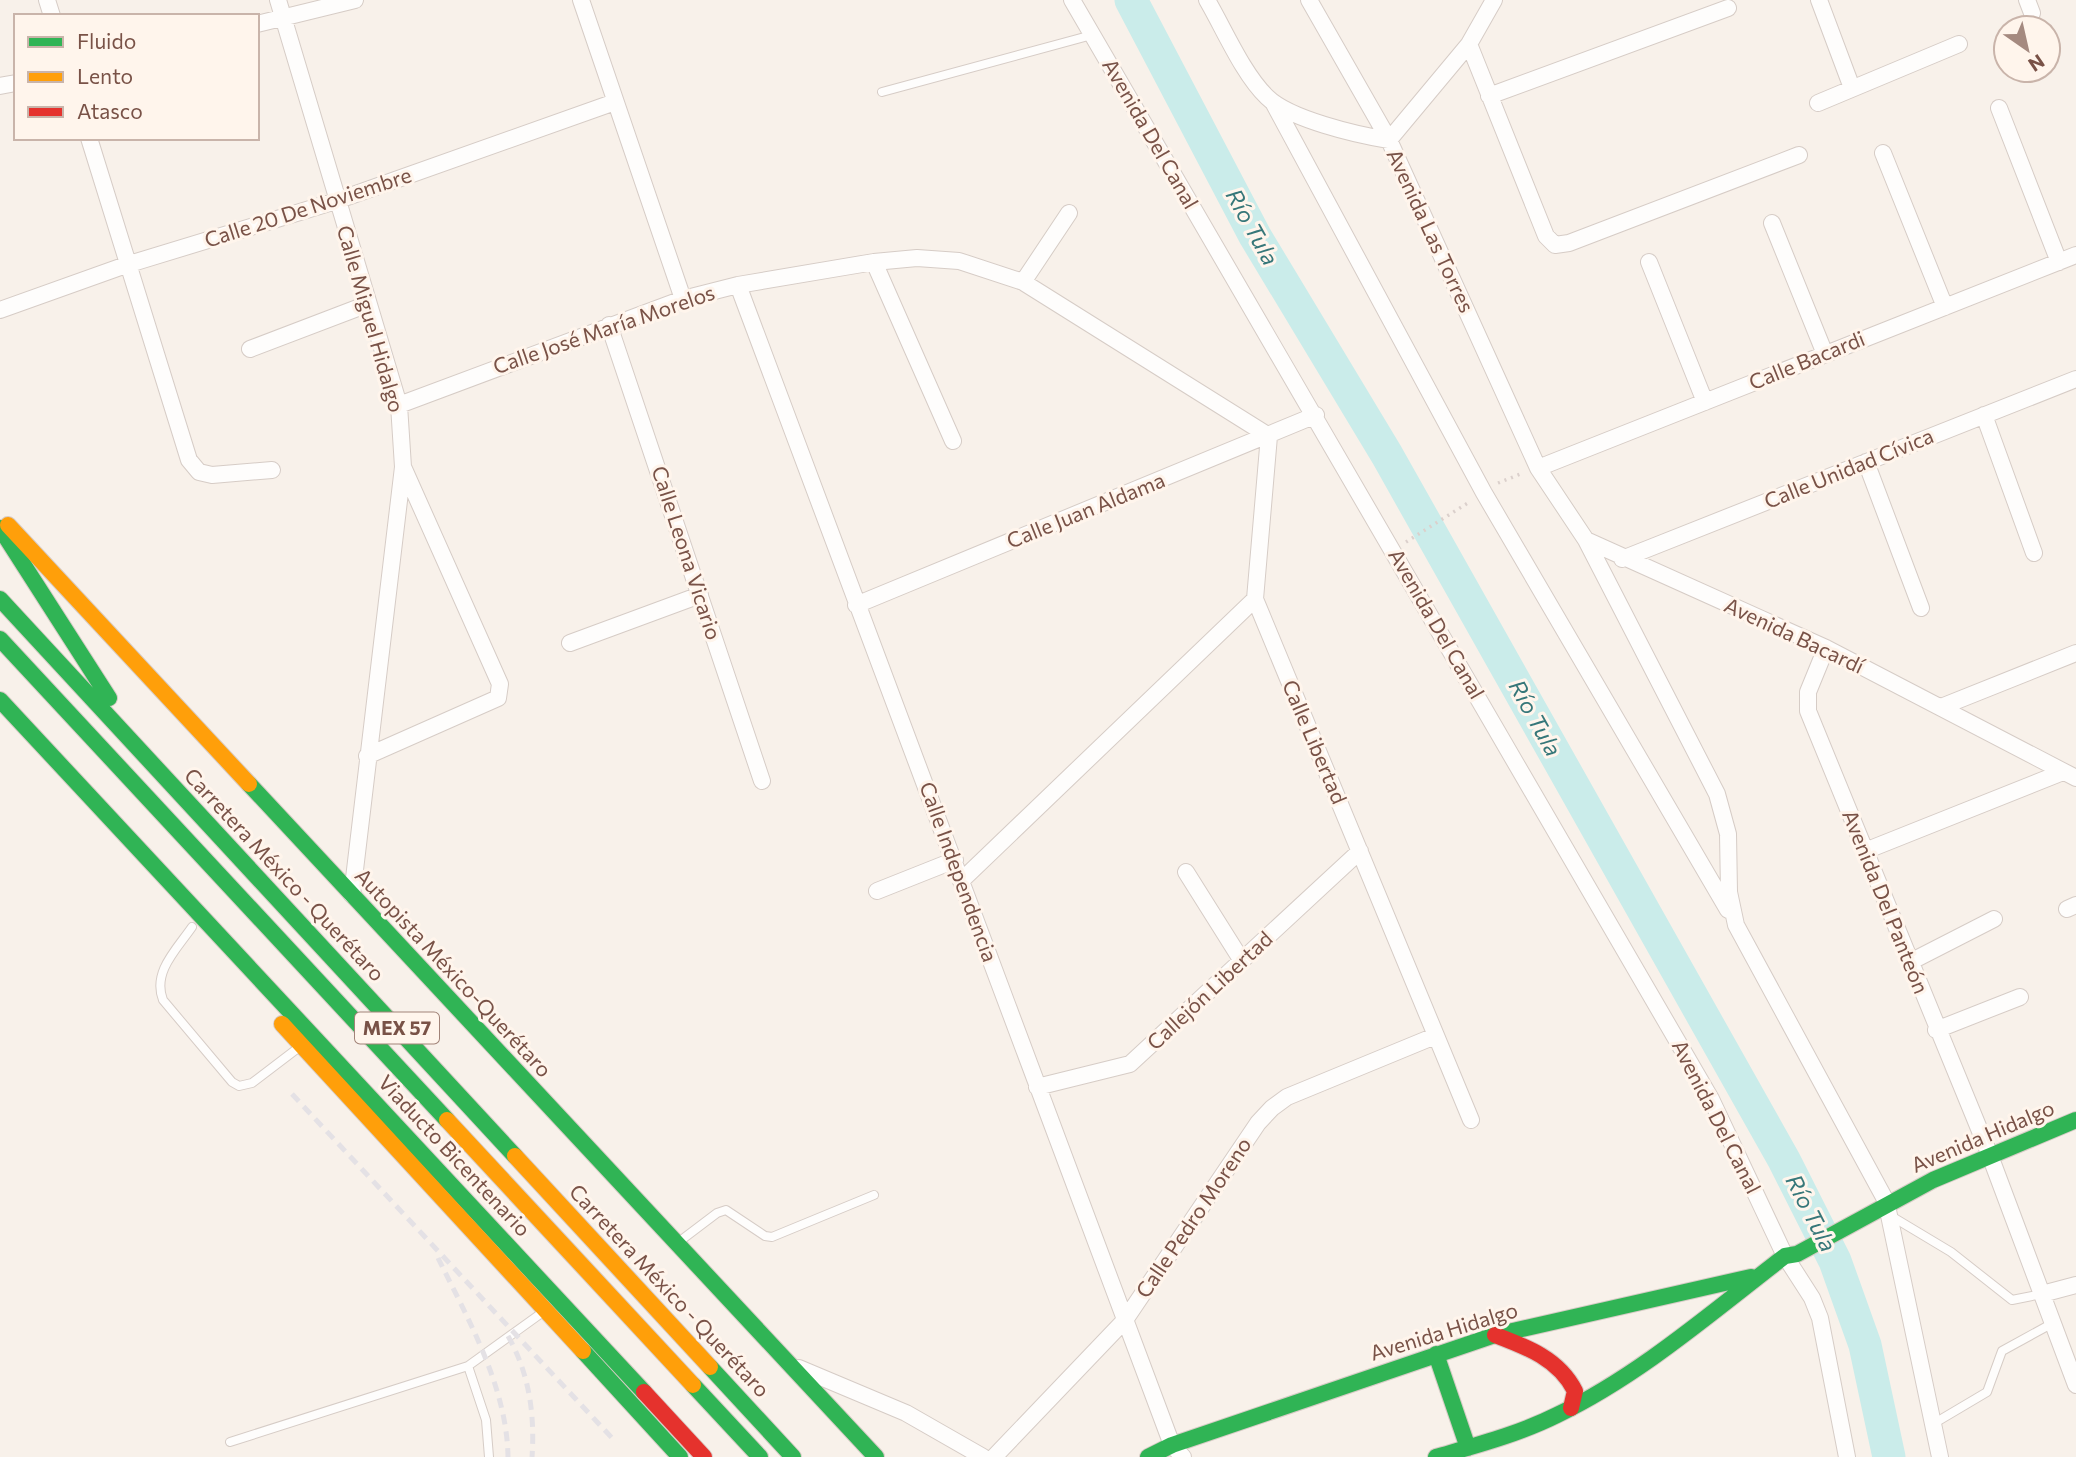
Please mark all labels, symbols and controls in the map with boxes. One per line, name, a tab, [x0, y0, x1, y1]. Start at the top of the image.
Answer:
legend	[14, 14, 259, 140]
north arrow	[1992, 14, 2062, 84]
text: Fluido	[77, 28, 136, 53]
text: N	[2024, 50, 2049, 77]
street label: Avenida Del Canal	[1098, 54, 1204, 213]
text: Lento	[77, 63, 133, 88]
text: Atasco	[77, 98, 143, 123]
street label: Avenida Las Torres	[1382, 145, 1480, 316]
street label: Calle 20 De Noviembre	[201, 161, 414, 252]
water label: Río Tula	[1221, 183, 1285, 270]
street label: Calle Miguel Hidalgo	[333, 222, 410, 415]
street label: Calle José María Morelos	[489, 279, 718, 378]
street label: Calle Bacardi	[1745, 325, 1868, 394]
street label: Calle Unidad Cívica	[1760, 422, 1937, 513]
street label: Calle Leona Vicario	[648, 462, 727, 643]
street label: Calle Juan Aldama	[1003, 467, 1168, 553]
street label: Avenida Del Canal	[1384, 544, 1490, 703]
street label: Avenida Bacardí	[1721, 591, 1869, 678]
water label: Río Tula	[1504, 674, 1568, 761]
street label: Calle Libertad	[1278, 676, 1353, 807]
street label: Carretera México - Querétaro	[180, 762, 390, 986]
street label: Calle Independencia	[915, 778, 1004, 965]
street label: Avenida Del Panteón	[1838, 806, 1935, 997]
street label: Autopista México-Querétaro	[351, 862, 558, 1082]
street label: Callejón Libertad	[1141, 925, 1277, 1054]
road number: MEX 57	[355, 1012, 439, 1044]
street label: Avenida Del Canal	[1668, 1035, 1767, 1197]
street label: Viaducto Bicentenario	[374, 1069, 536, 1241]
street label: Avenida Hidalgo	[1907, 1094, 2058, 1177]
street label: Calle Pedro Moreno	[1130, 1132, 1256, 1302]
water label: Río Tula	[1781, 1169, 1843, 1256]
street label: Carretera México - Querétaro	[565, 1178, 775, 1402]
street label: Avenida Hidalgo	[1367, 1296, 1520, 1365]

